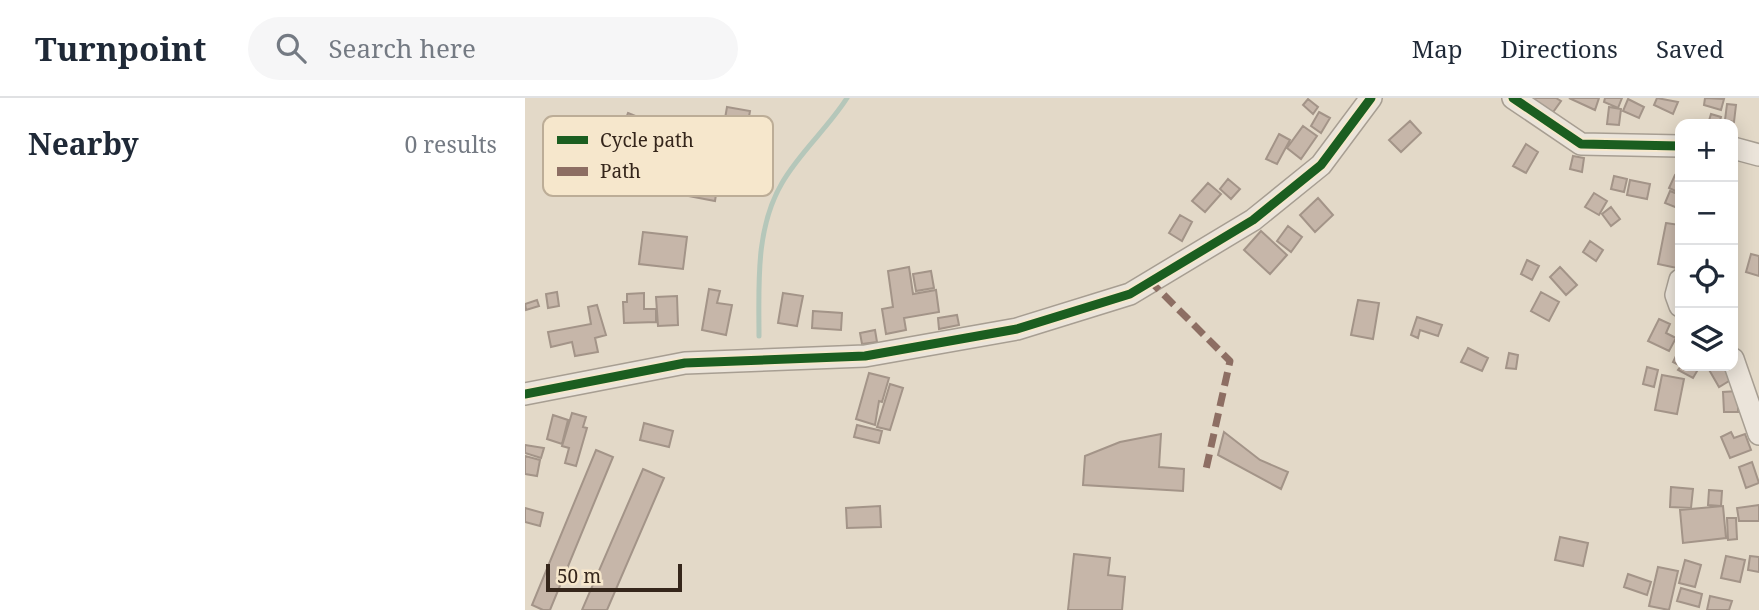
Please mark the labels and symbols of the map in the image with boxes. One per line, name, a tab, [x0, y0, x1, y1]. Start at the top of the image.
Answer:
legend	[543, 116, 773, 196]
text: Cycle path	[600, 127, 694, 153]
text: Path	[600, 158, 641, 184]
scale bar	[546, 561, 683, 593]

